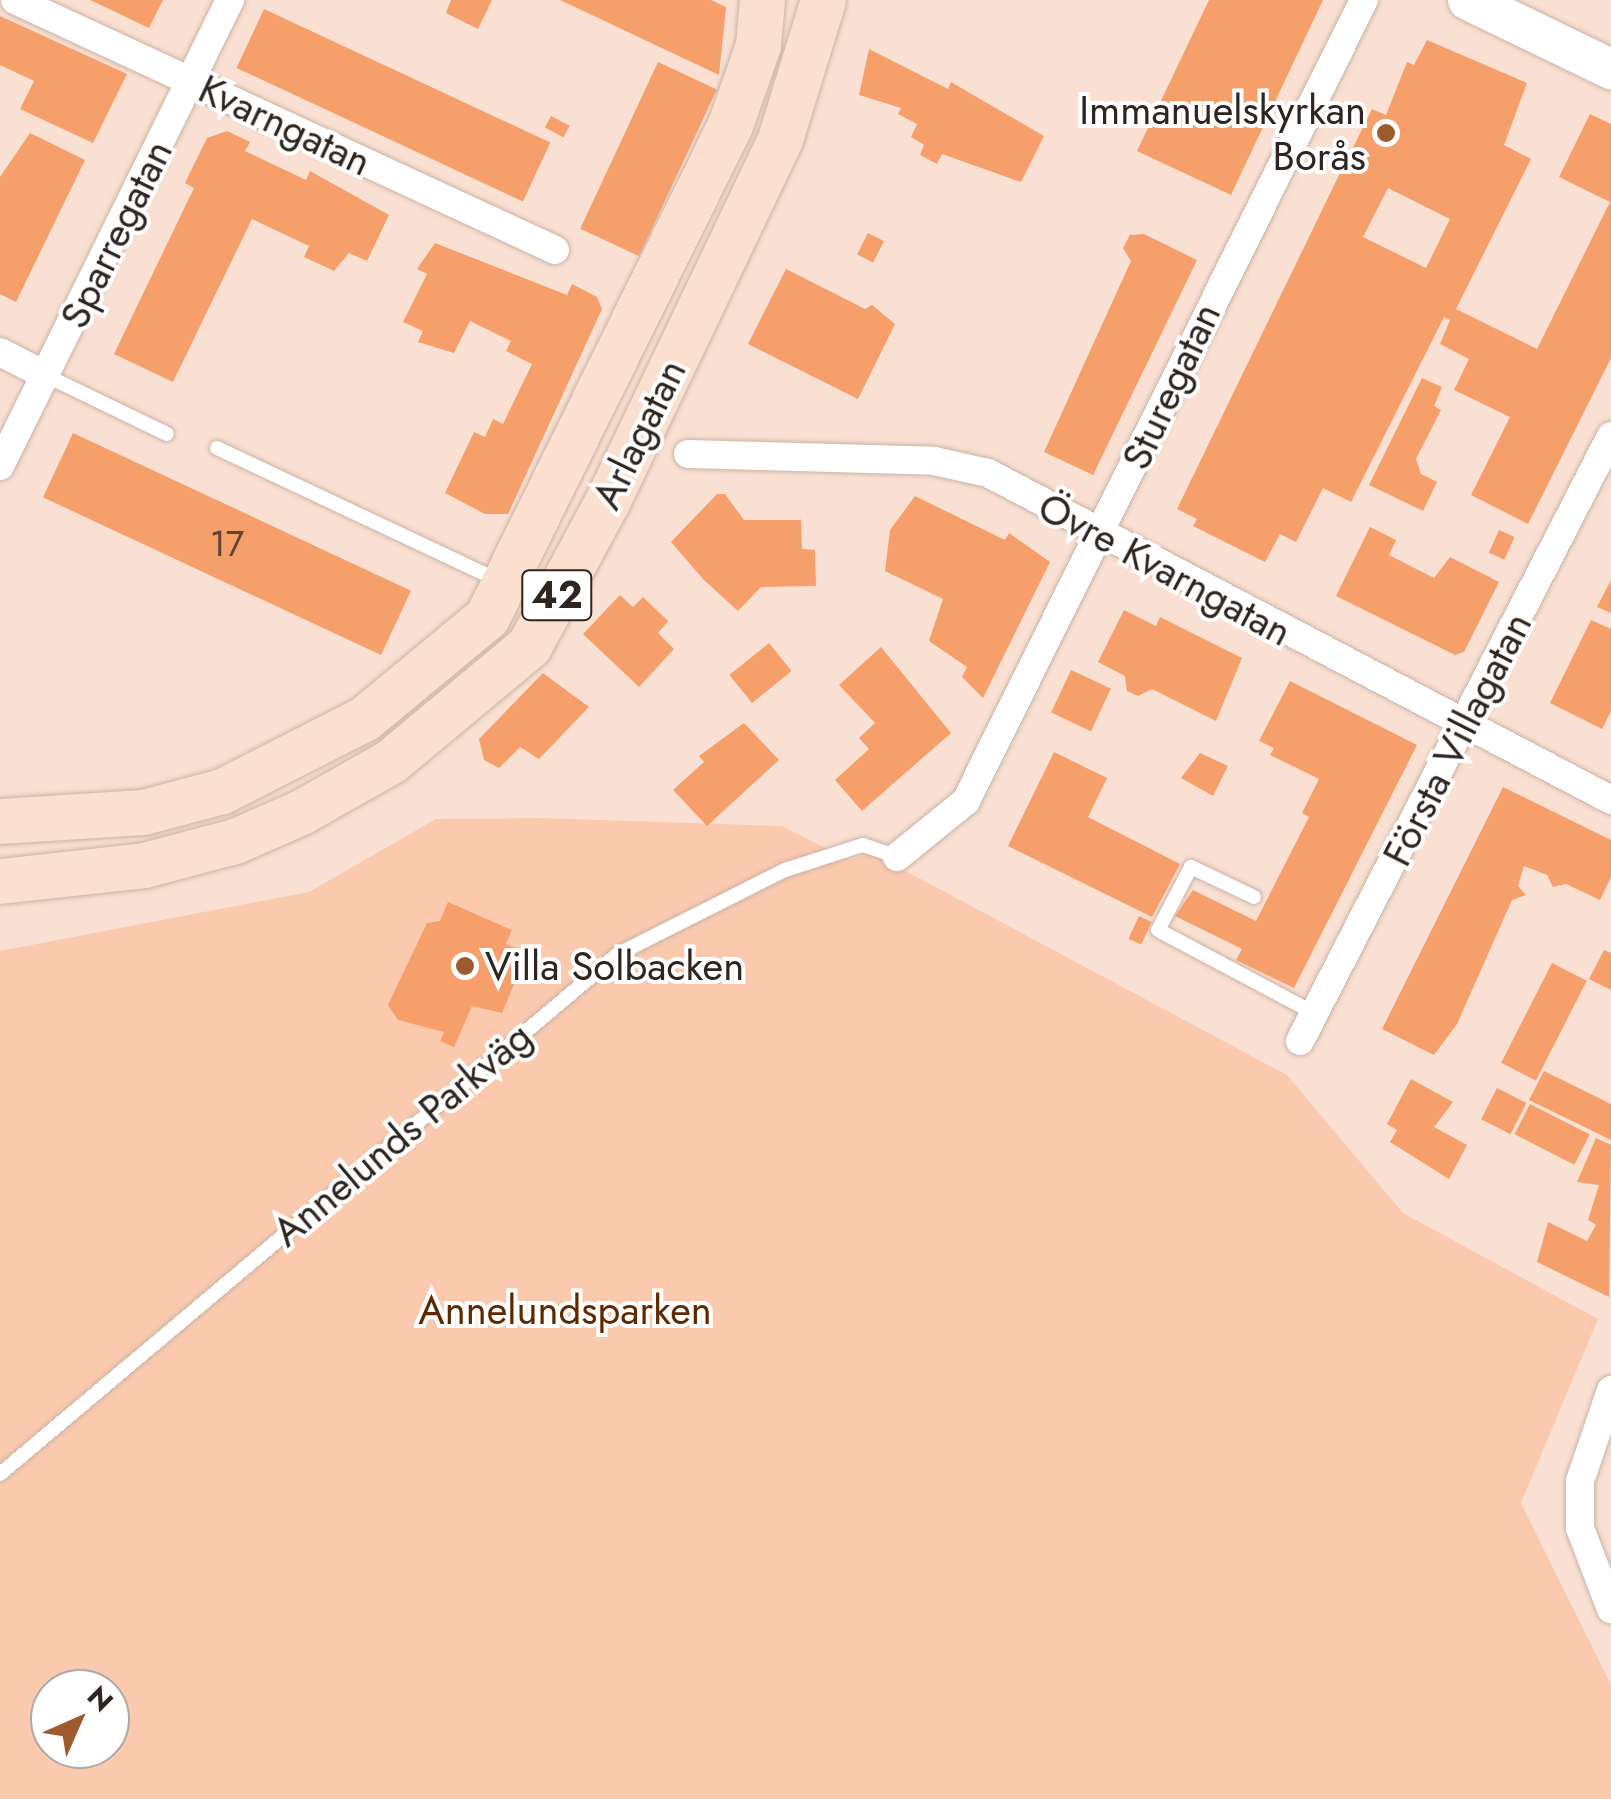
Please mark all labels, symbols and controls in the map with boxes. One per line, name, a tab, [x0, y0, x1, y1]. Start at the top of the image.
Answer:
street label: Kvarngatan	[191, 64, 379, 186]
place label: Immanuelskyrkan Borås	[1079, 86, 1366, 180]
marker: Immanuelskyrkan Borås	[1375, 122, 1397, 144]
street label: Sparregatan	[50, 132, 182, 336]
street label: Sturegatan	[1112, 295, 1230, 477]
street label: Arlagatan	[582, 351, 696, 517]
street label: Övre Kvarngatan	[1030, 482, 1300, 656]
house number: 17	[210, 523, 244, 565]
road number: 42	[520, 562, 594, 628]
street label: Första Villagatan	[1373, 604, 1541, 874]
place label: Villa Solbacken	[485, 942, 744, 990]
marker: Villa Solbacken	[454, 955, 476, 977]
street label: Annelunds Parkväg	[263, 1012, 541, 1256]
park label: Annelundsparken	[418, 1286, 712, 1334]
north arrow	[30, 1669, 130, 1769]
text: N	[78, 1676, 123, 1721]

